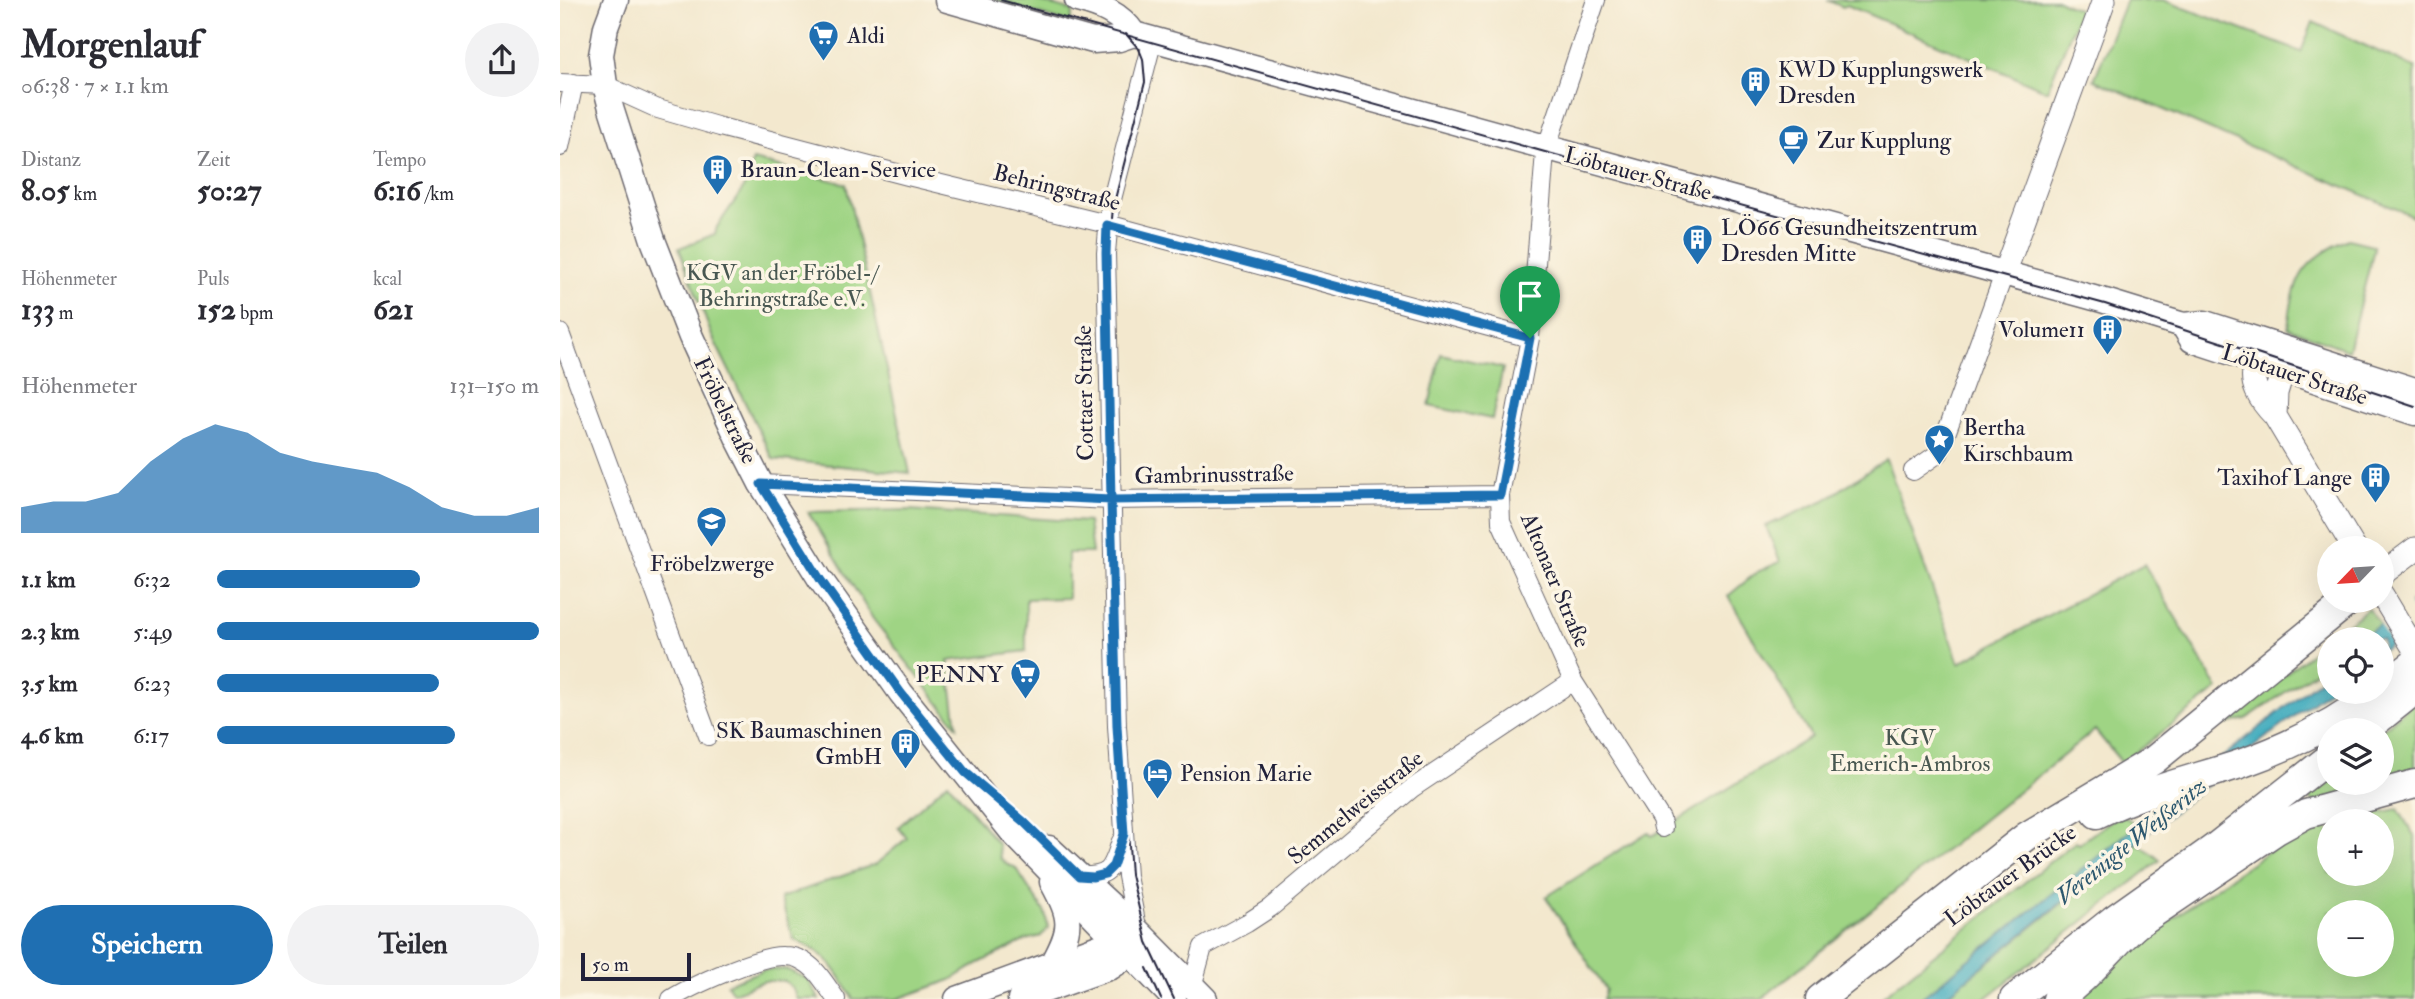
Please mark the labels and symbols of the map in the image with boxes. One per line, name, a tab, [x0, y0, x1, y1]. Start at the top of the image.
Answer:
supermarket icon: Aldi	[807, 18, 841, 62]
place label: Aldi	[846, 21, 885, 50]
place label: KWD Kupplungswerk Dresden	[1778, 55, 1983, 110]
building icon: KWD Kupplungswerk Dresden	[1738, 65, 1772, 109]
cafe icon: Zur Kupplung	[1777, 123, 1811, 167]
place label: Zur Kupplung	[1817, 126, 1952, 156]
street label: Löbtauer Straße	[1561, 140, 1715, 207]
building icon: Braun-Clean-Service	[700, 152, 734, 196]
place label: Braun-Clean-Service	[740, 155, 936, 184]
street label: Behringstraße	[990, 158, 1124, 217]
place label: LÖ66 Gesundheitszentrum Dresden Mitte	[1721, 213, 1978, 268]
building icon: LÖ66 Gesundheitszentrum Dresden Mitte	[1681, 223, 1715, 267]
park label: KGV an der Fröbel-/ Behringstraße e.V.	[686, 258, 880, 313]
pin	[1500, 266, 1560, 338]
building icon: Volume11	[2091, 312, 2125, 356]
place label: Volume11	[1998, 315, 2085, 344]
street label: Cottaer Straße	[1069, 325, 1100, 461]
street label: Löbtauer Straße	[2218, 337, 2372, 412]
street label: Fröbelstraße	[687, 352, 764, 469]
place label: Bertha Kirschbaum	[1963, 413, 2074, 468]
place icon: Bertha Kirschbaum	[1923, 423, 1957, 467]
street label: Gambrinusstraße	[1134, 459, 1294, 490]
building icon: Taxihof Lange	[2358, 460, 2392, 504]
place label: Taxihof Lange	[2217, 463, 2352, 492]
school or university icon: Fröbelzwerge	[695, 505, 729, 549]
street label: Altonaer Straße	[1514, 508, 1597, 652]
north arrow	[2317, 536, 2394, 612]
place label: Fröbelzwerge	[650, 549, 775, 578]
supermarket icon: PENNY	[1009, 657, 1043, 701]
place label: PENNY	[916, 660, 1004, 689]
place label: SK Baumaschinen GmbH	[716, 716, 882, 771]
park label: KGV Emerich-Ambros	[1830, 723, 1990, 778]
building icon: SK Baumaschinen GmbH	[888, 726, 922, 770]
street label: Semmelweisstraße	[1282, 744, 1429, 871]
hotel icon: Pension Marie	[1140, 756, 1174, 800]
place label: Pension Marie	[1180, 759, 1312, 788]
water label: Vereinigte Weißeritz	[2049, 771, 2213, 912]
street label: Löbtauer Brücke	[1939, 818, 2082, 933]
scale bar	[581, 950, 691, 982]

